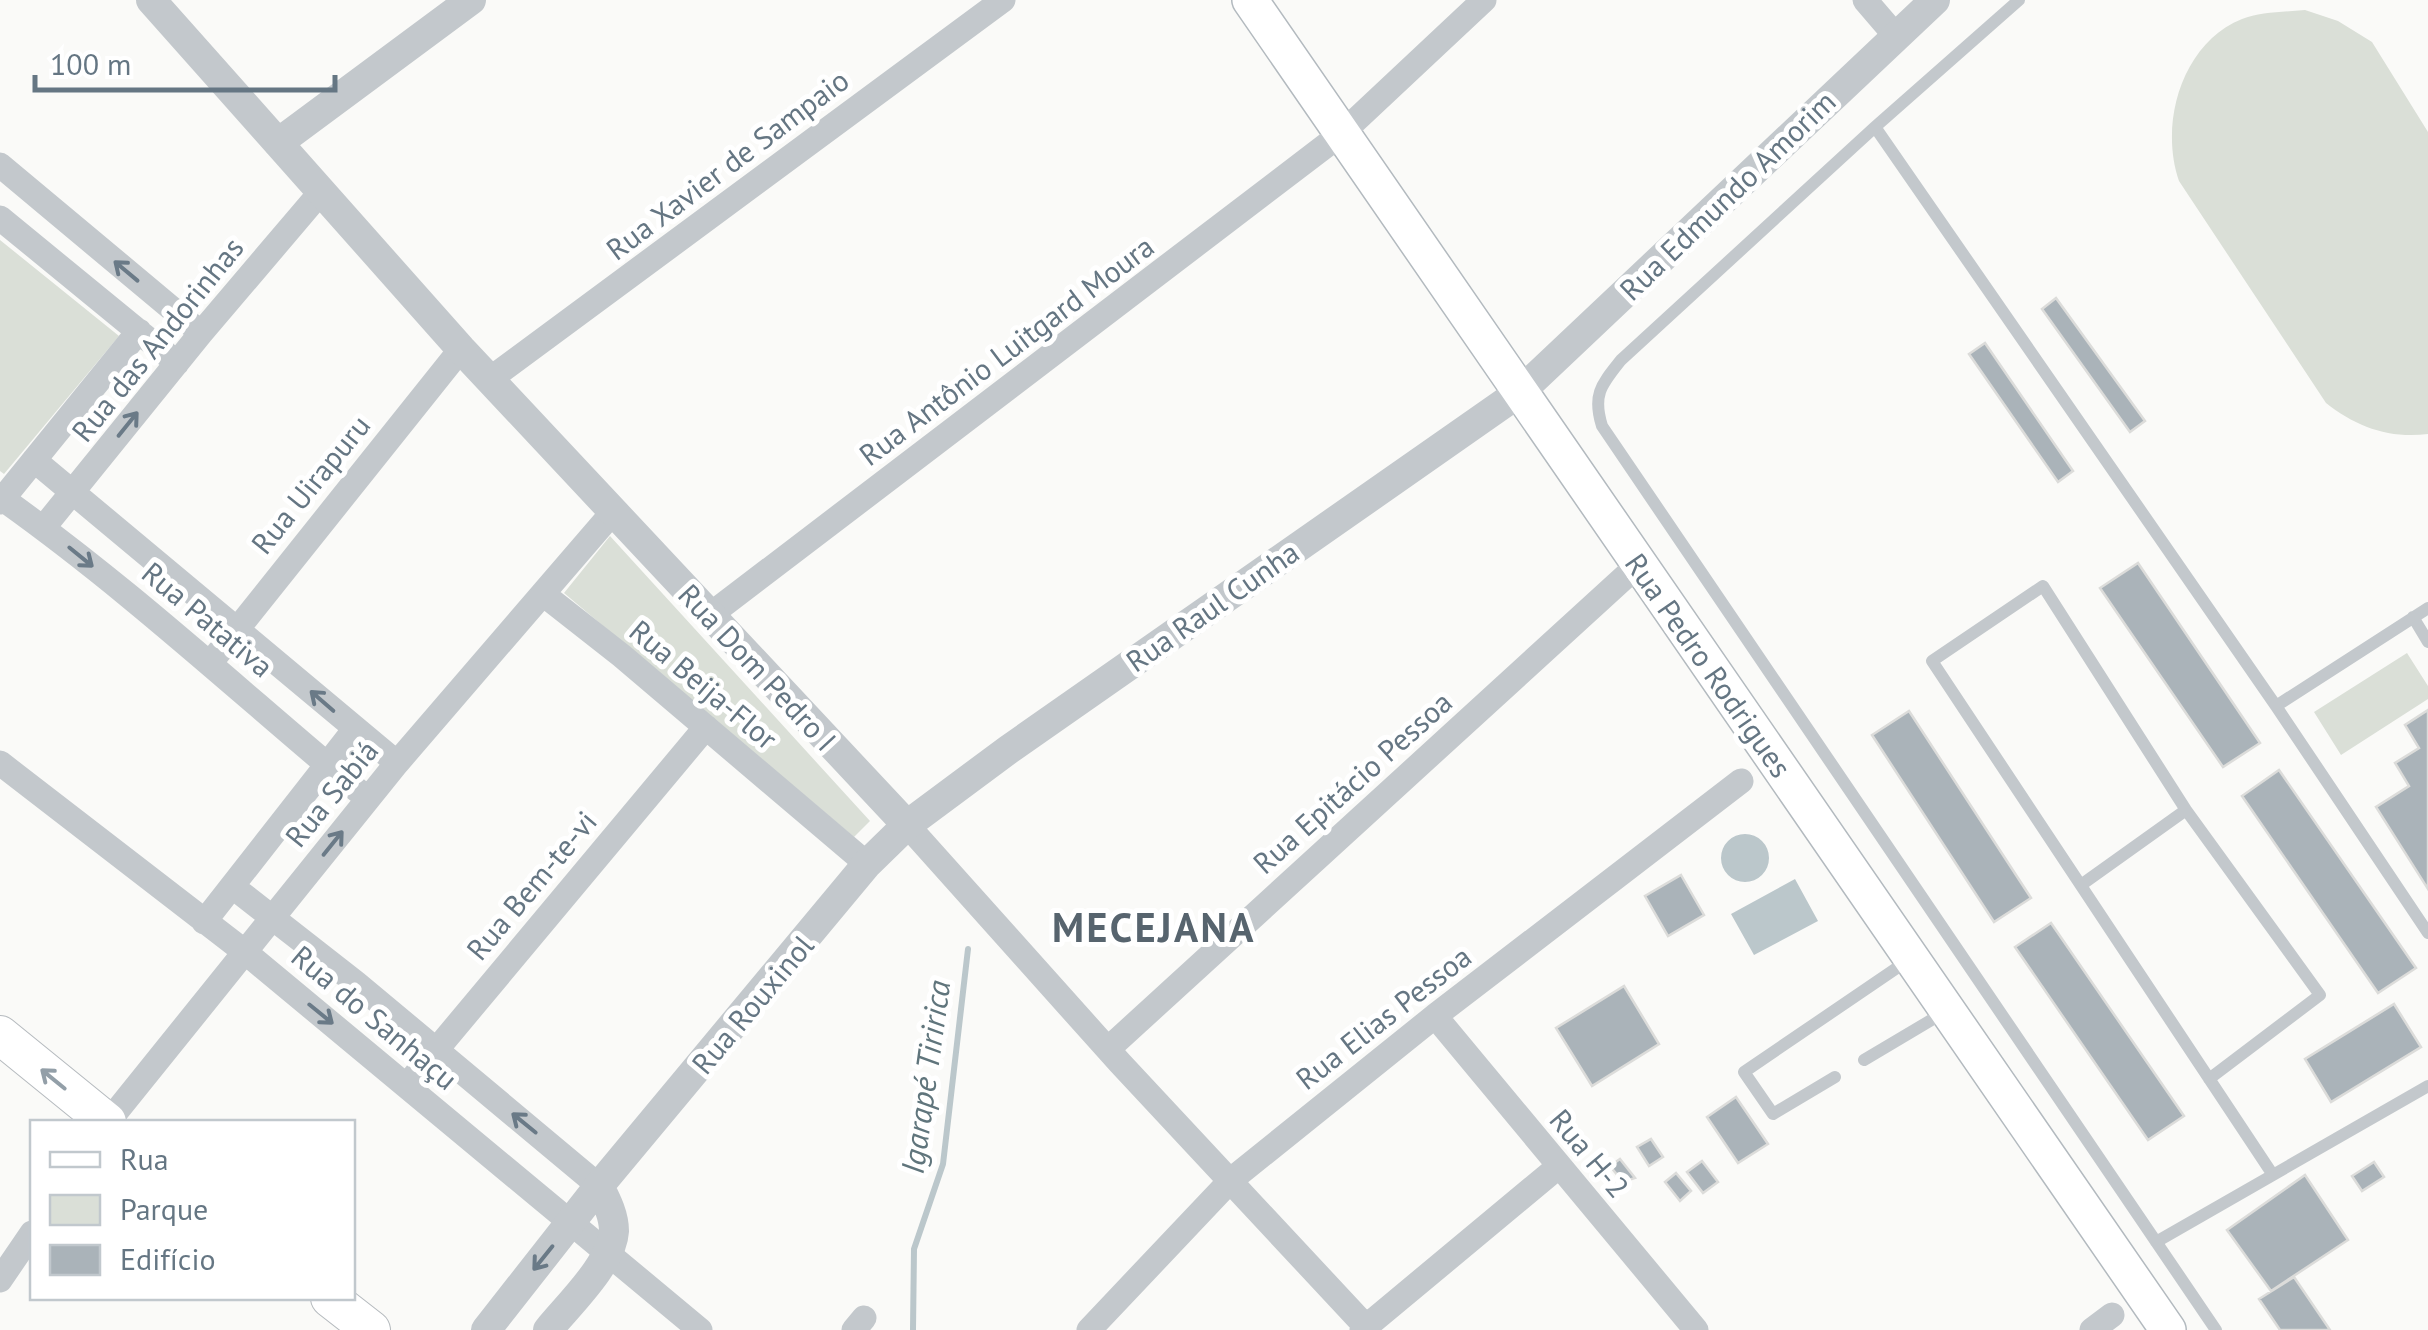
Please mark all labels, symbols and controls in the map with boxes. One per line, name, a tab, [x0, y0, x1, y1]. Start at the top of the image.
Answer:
scale bar	[35, 30, 335, 92]
text: 100 m	[50, 44, 131, 83]
street label: Rua Xavier de Sampaio	[598, 60, 856, 268]
street label: Rua Edmundo Amorim	[1611, 82, 1843, 308]
street label: Rua Antônio Luitgard Moura	[851, 226, 1161, 474]
street label: Rua das Andorinhas	[63, 229, 251, 449]
one-way arrow	[114, 259, 139, 282]
street label: Rua Uirapuru	[242, 406, 378, 562]
one-way arrow	[117, 411, 138, 438]
street label: Rua Raul Cunha	[1118, 532, 1306, 680]
one-way arrow	[67, 545, 94, 567]
street label: Rua Pedro Rodrigues	[1617, 545, 1801, 785]
street label: Rua Patativa	[134, 553, 282, 685]
street label: Rua Dom Pedro I	[670, 575, 846, 759]
street label: Rua Beija-Flor	[622, 611, 786, 757]
street label: Rua Epitácio Pessoa	[1244, 682, 1460, 882]
one-way arrow	[310, 689, 335, 712]
street label: Rua Sabiá	[276, 732, 386, 854]
street label: Rua Bem-te-vi	[457, 802, 605, 968]
one-way arrow	[322, 830, 344, 856]
district label: MECEJANA	[1052, 901, 1256, 953]
street label: Rua Rouxinol	[682, 926, 822, 1082]
street label: Rua do Sanhaçu	[284, 936, 466, 1098]
street label: Rua Elias Pessoa	[1287, 936, 1479, 1098]
water label: Igarapé Tiririca	[891, 977, 959, 1176]
one-way arrow	[307, 1003, 333, 1025]
one-way arrow	[41, 1068, 67, 1090]
street label: Rua H-2	[1542, 1101, 1638, 1205]
one-way arrow	[512, 1113, 538, 1135]
legend	[30, 1120, 355, 1300]
text: Rua	[120, 1139, 169, 1178]
text: Parque	[120, 1189, 208, 1228]
text: Edifício	[120, 1239, 216, 1278]
one-way arrow	[533, 1244, 554, 1271]

